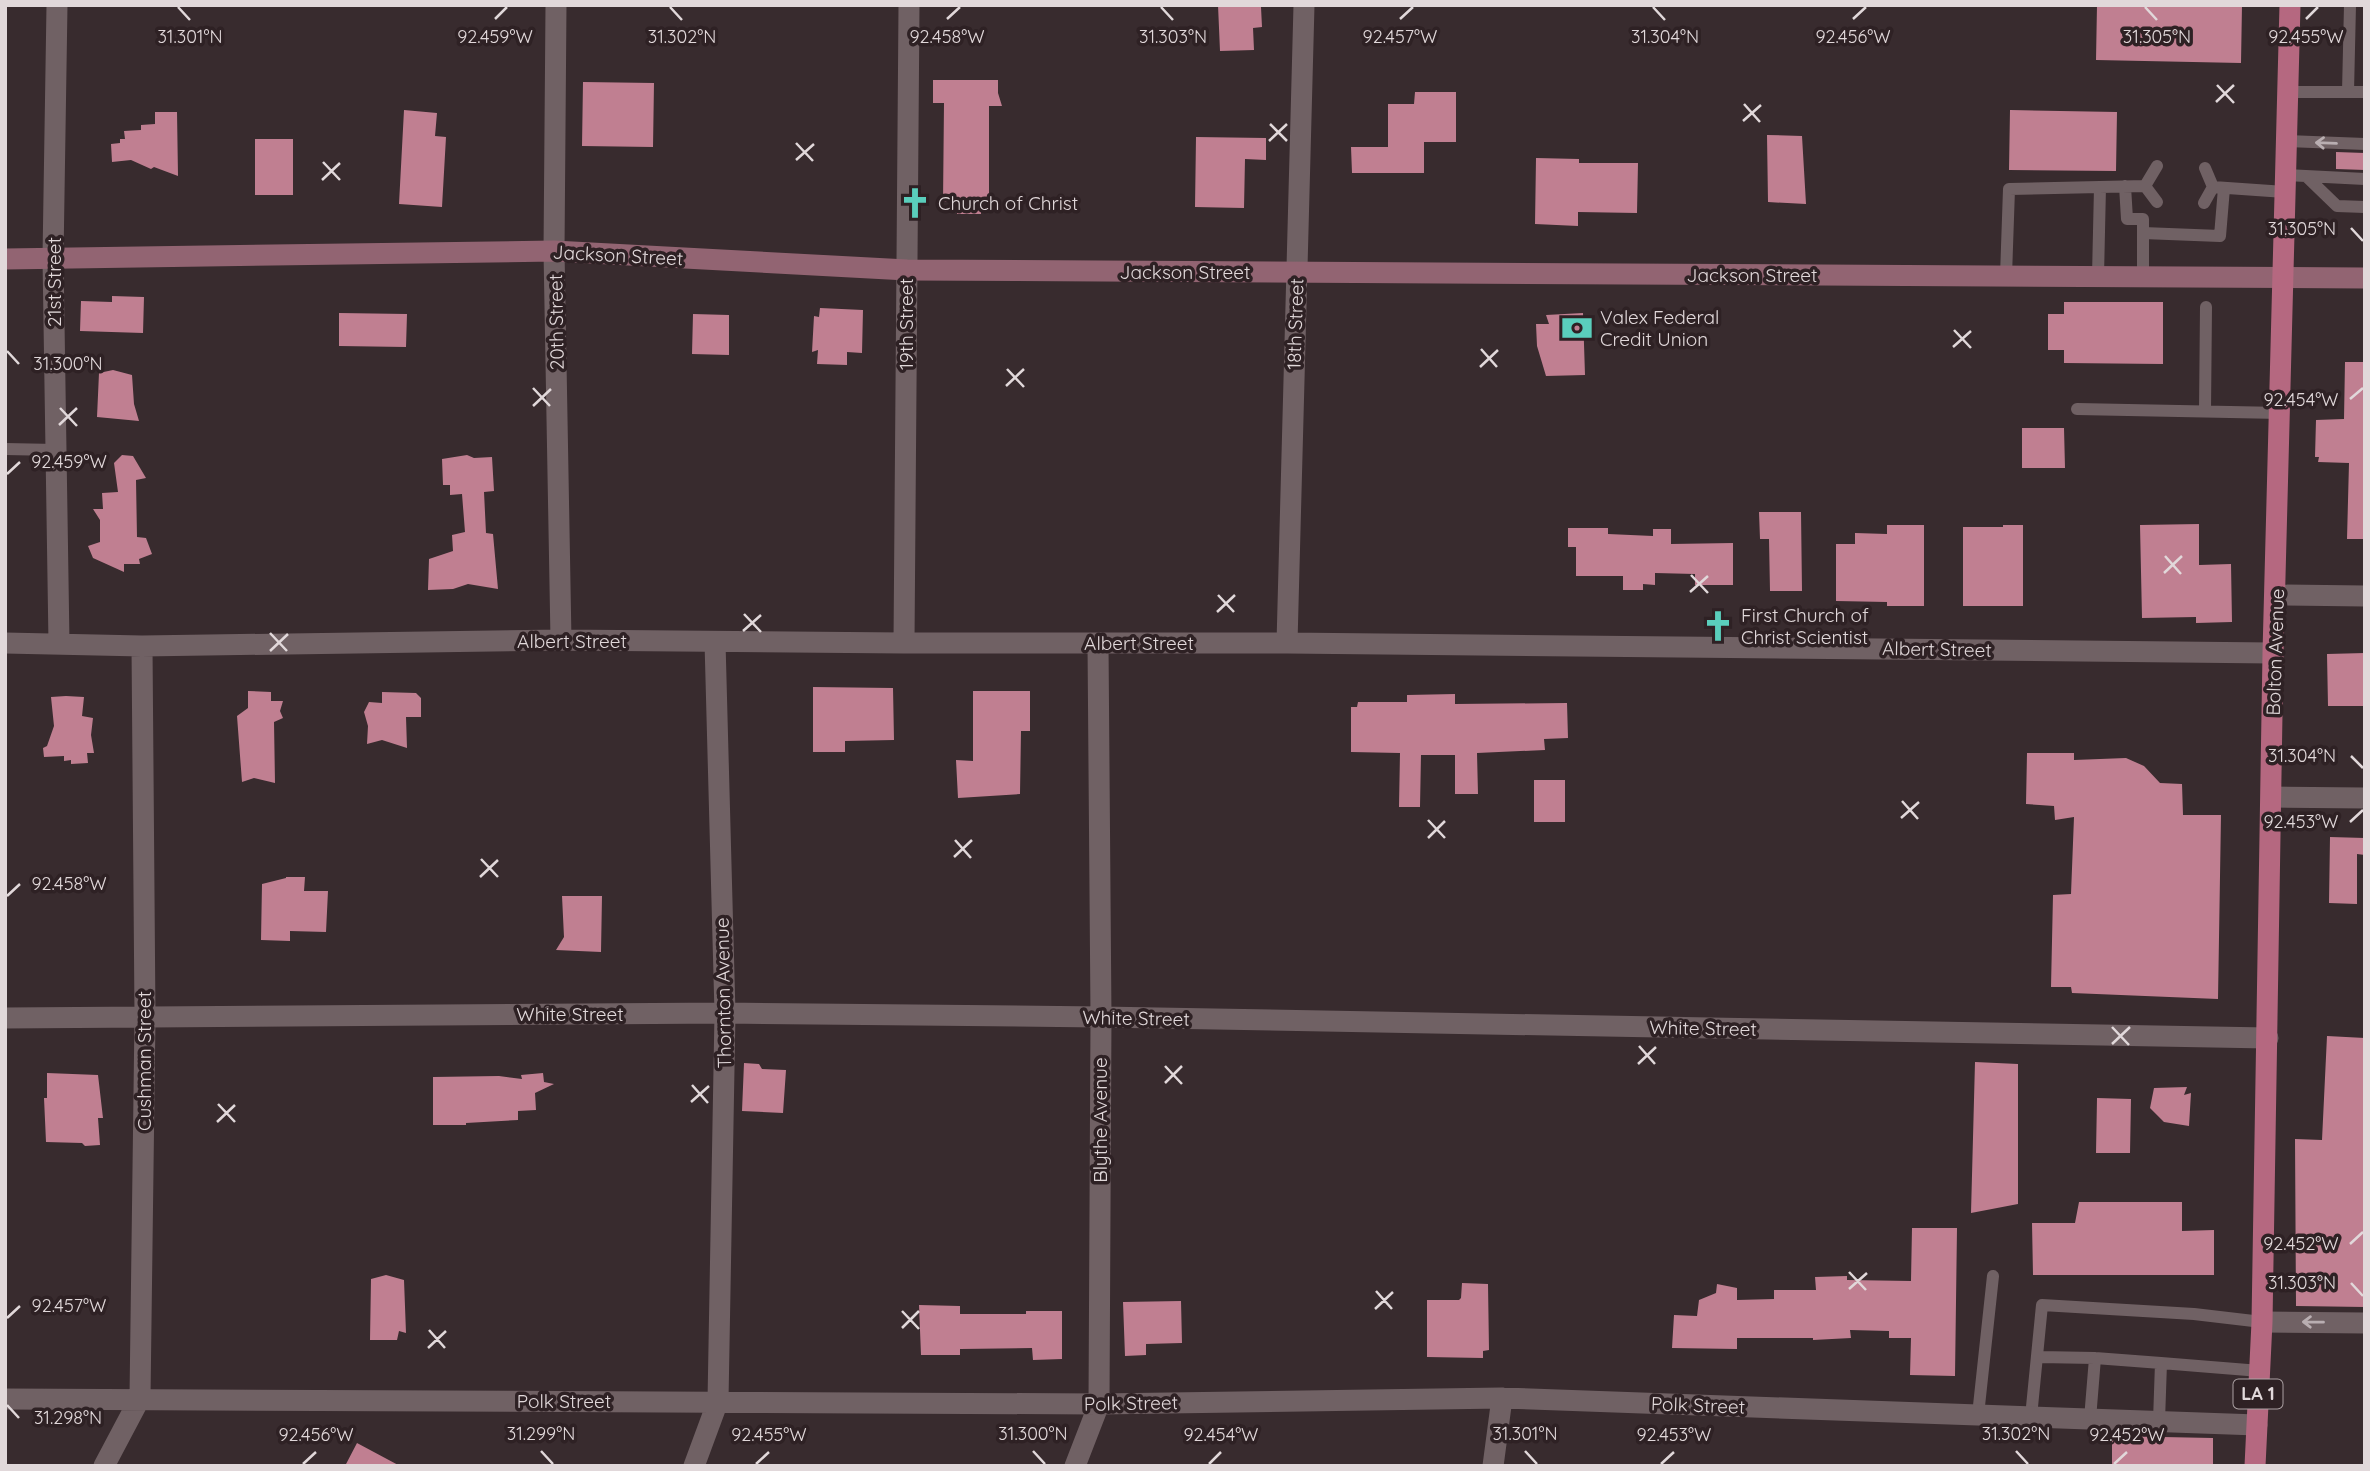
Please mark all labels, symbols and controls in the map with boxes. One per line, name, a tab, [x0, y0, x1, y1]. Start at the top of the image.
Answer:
text: 31.301°N	[157, 25, 223, 48]
text: 92.459°W	[457, 25, 533, 48]
text: 31.302°N	[648, 25, 716, 48]
text: 92.458°W	[909, 25, 985, 48]
text: 31.303°N	[1139, 25, 1207, 48]
text: 92.457°W	[1363, 25, 1437, 48]
text: 31.304°N	[1631, 25, 1699, 48]
text: 92.456°W	[1815, 25, 1891, 48]
text: 31.305°N	[2123, 25, 2191, 48]
text: 92.455°W	[2268, 25, 2344, 48]
one-way arrow	[2314, 136, 2337, 149]
church icon: Church of Christ	[898, 186, 932, 220]
place label: Church of Christ	[938, 191, 1078, 215]
text: 31.305°N	[2268, 217, 2336, 240]
street label: 21st Street	[42, 237, 66, 327]
street label: Jackson Street	[552, 240, 684, 270]
street label: Jackson Street	[1120, 260, 1250, 284]
street label: Jackson Street	[1687, 263, 1817, 287]
street label: 20th Street	[543, 274, 569, 370]
street label: 19th Street	[894, 278, 918, 370]
street label: 18th Street	[1281, 278, 1309, 370]
place label: Valex Federal Credit Union	[1600, 305, 1719, 351]
bank icon: Valex Federal Credit Union	[1560, 311, 1594, 345]
text: 31.300°N	[33, 352, 103, 375]
text: 92.454°W	[2263, 388, 2339, 411]
text: 92.459°W	[31, 450, 107, 473]
street label: Bolton Avenue	[2261, 588, 2289, 716]
place label: First Church of Christ Scientist	[1741, 603, 1869, 649]
church icon: First Church of Christ Scientist	[1701, 609, 1735, 643]
street label: Albert Street	[517, 629, 627, 653]
street label: Albert Street	[1084, 631, 1194, 655]
street label: Albert Street	[1882, 636, 1992, 662]
text: 31.304°N	[2268, 744, 2336, 767]
text: 92.453°W	[2264, 810, 2338, 833]
text: 92.458°W	[31, 872, 107, 895]
street label: Thornton Avenue	[710, 917, 736, 1069]
street label: Cushman Street	[132, 991, 156, 1131]
street label: White Street	[516, 1002, 624, 1026]
street label: White Street	[1082, 1005, 1190, 1031]
street label: White Street	[1649, 1015, 1757, 1041]
street label: Blythe Avenue	[1088, 1057, 1112, 1183]
text: 92.452°W	[2263, 1232, 2339, 1255]
text: 31.303°N	[2268, 1271, 2336, 1294]
text: 92.457°W	[32, 1294, 106, 1317]
one-way arrow	[2302, 1316, 2325, 1329]
road number: LA 1	[2234, 1380, 2282, 1408]
street label: Polk Street	[517, 1389, 611, 1413]
street label: Polk Street	[1084, 1390, 1178, 1416]
street label: Polk Street	[1650, 1391, 1746, 1419]
text: 31.298°N	[34, 1406, 102, 1429]
text: 31.299°N	[507, 1422, 575, 1445]
text: 31.300°N	[998, 1422, 1068, 1445]
text: 31.301°N	[1492, 1422, 1558, 1445]
text: 31.302°N	[1982, 1422, 2050, 1445]
text: 92.456°W	[278, 1423, 354, 1446]
text: 92.455°W	[731, 1423, 807, 1446]
text: 92.454°W	[1183, 1423, 1259, 1446]
text: 92.453°W	[1637, 1423, 1711, 1446]
text: 92.452°W	[2089, 1423, 2165, 1446]

